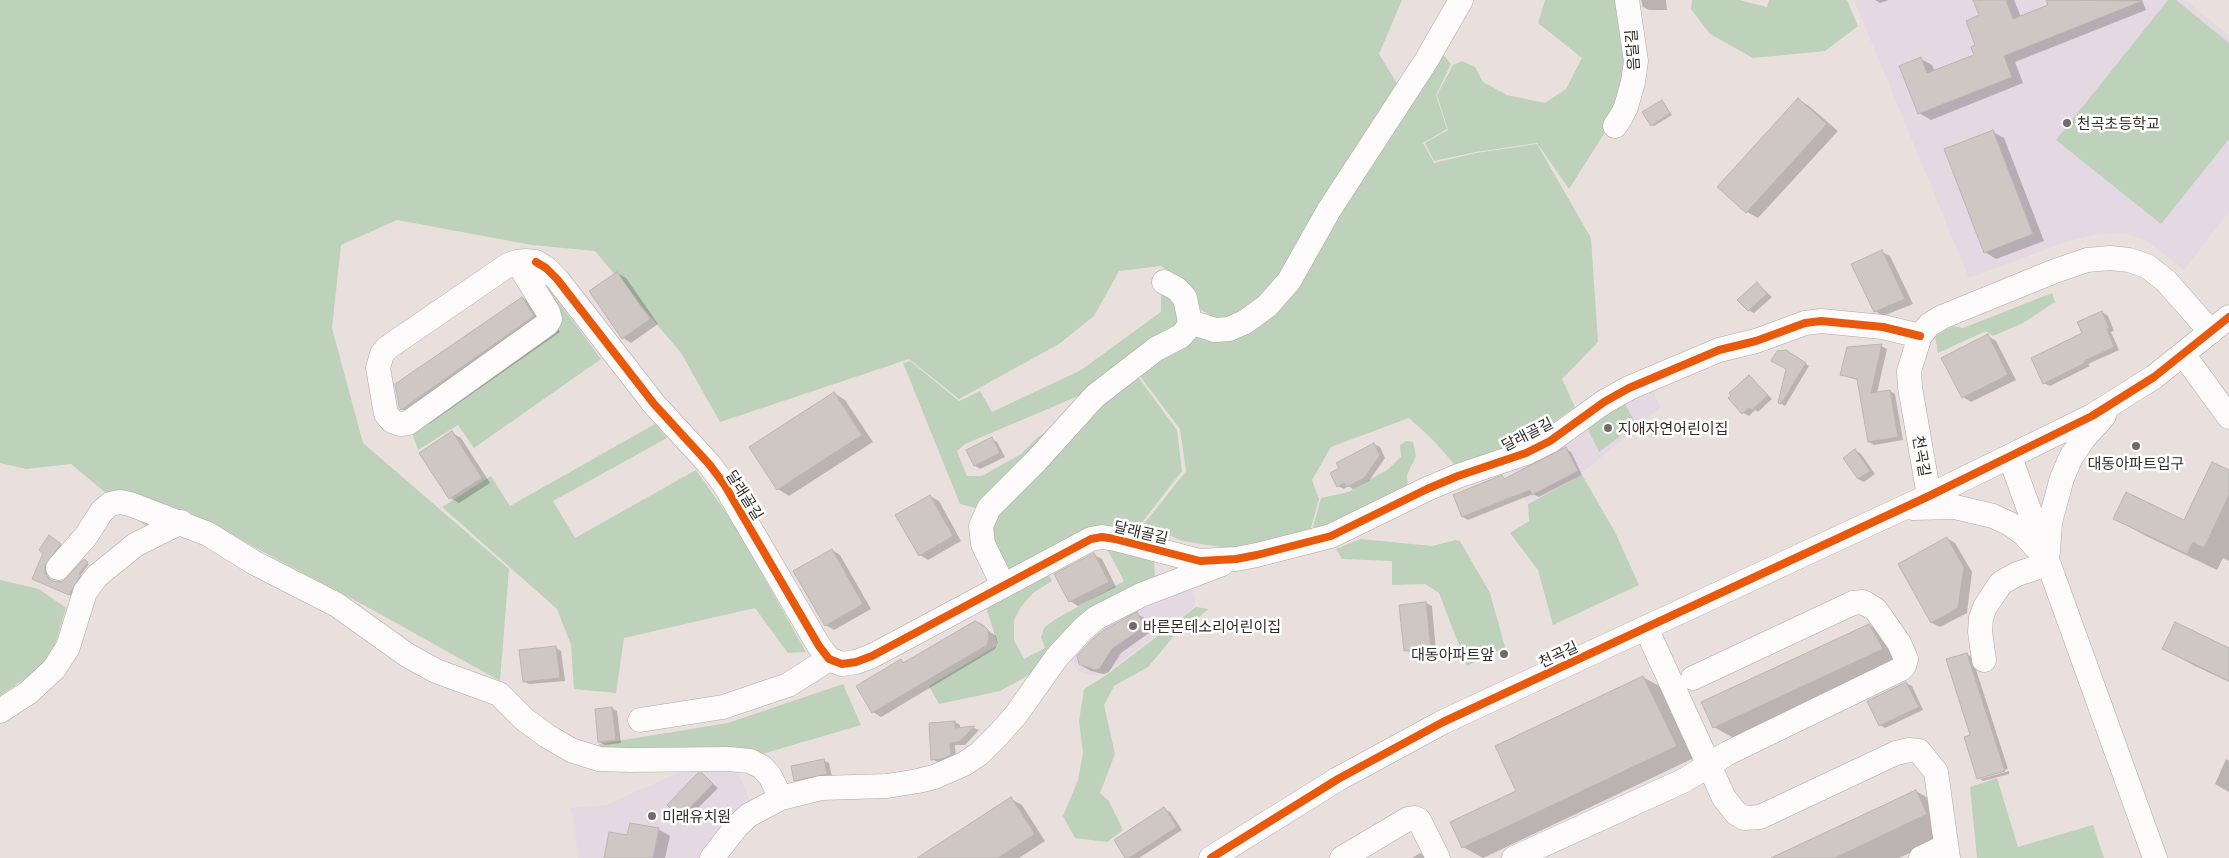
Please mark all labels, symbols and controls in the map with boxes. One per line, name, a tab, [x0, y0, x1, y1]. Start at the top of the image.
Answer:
street label: 음달길	[1622, 29, 1642, 71]
place label: 천곡초등학교	[2077, 114, 2160, 132]
marker: 천곡초등학교	[2061, 117, 2073, 129]
street label: 달래골길	[1498, 413, 1556, 455]
place label: 지애자연어린이집	[1618, 419, 1728, 437]
marker: 지애자연어린이집	[1602, 422, 1614, 434]
street label: 천곡길	[1910, 434, 1934, 478]
marker: 대동아파트입구	[2130, 440, 2142, 452]
place label: 대동아파트입구	[2088, 454, 2184, 472]
street label: 달래골길	[723, 467, 767, 523]
street label: 달래골길	[1112, 517, 1170, 547]
place label: 바른몬테소리어린이집	[1143, 617, 1281, 635]
marker: 바른몬테소리어린이집	[1127, 620, 1139, 632]
street label: 천곡길	[1535, 637, 1581, 671]
place label: 대동아파트앞	[1411, 645, 1494, 663]
marker: 대동아파트앞	[1498, 648, 1510, 660]
place label: 미래유치원	[662, 807, 731, 825]
marker: 미래유치원	[646, 810, 658, 822]

